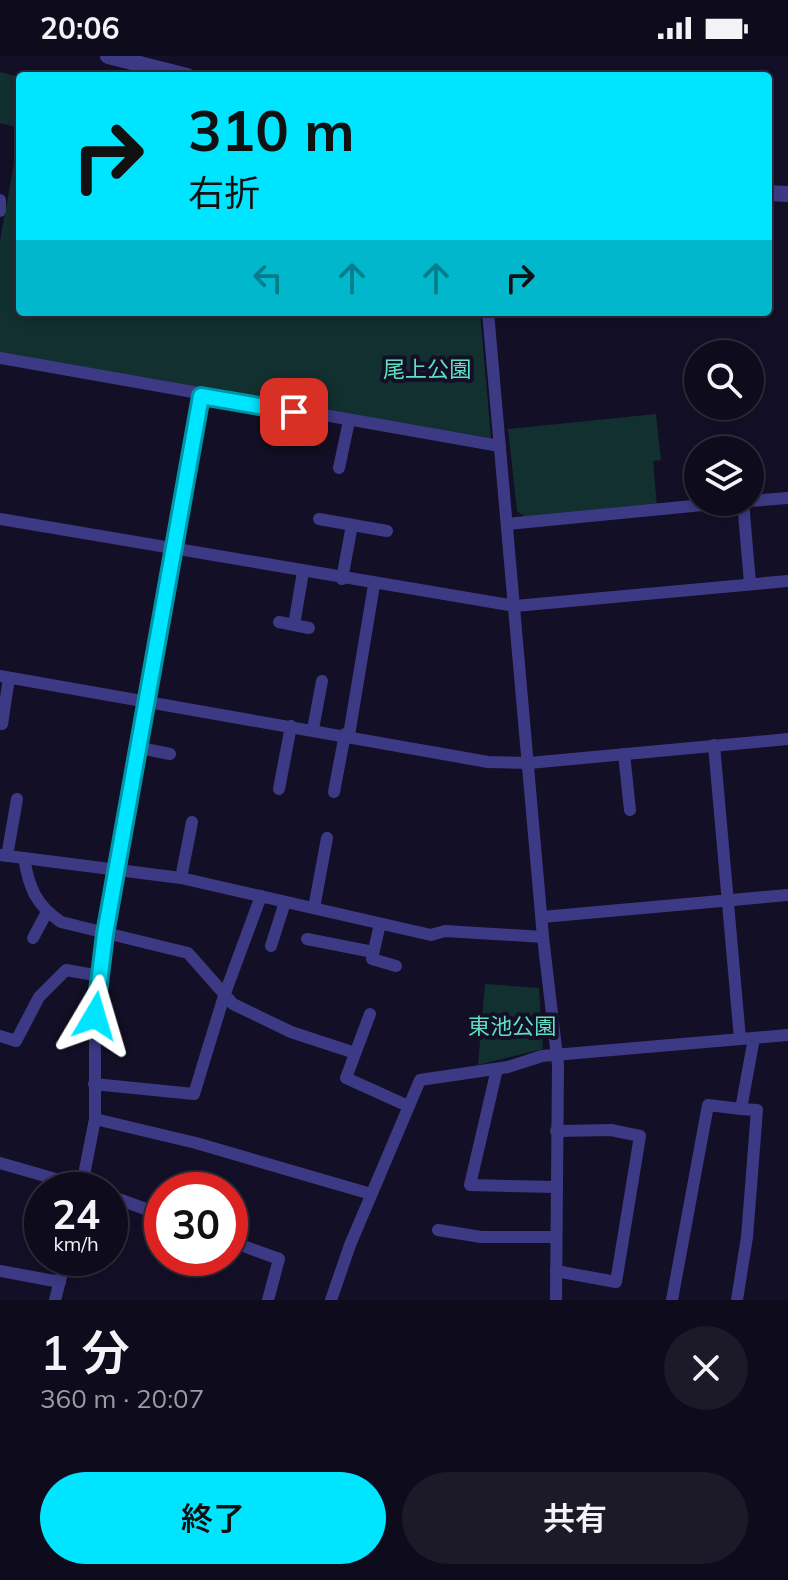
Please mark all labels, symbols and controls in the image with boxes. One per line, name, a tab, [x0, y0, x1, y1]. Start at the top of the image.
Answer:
text: 20:06	[40, 9, 119, 47]
text: 310 m	[188, 95, 355, 165]
icon: right	[56, 104, 160, 208]
text: 右折	[188, 170, 260, 215]
icon: left	[246, 256, 290, 300]
icon: ahead	[330, 256, 374, 300]
icon: ahead	[414, 256, 458, 300]
icon: right	[498, 256, 542, 300]
map controls	[684, 340, 764, 516]
button: search	[684, 340, 764, 420]
park label: 尾上公園	[383, 355, 471, 383]
pin	[260, 378, 328, 446]
icon: arrive	[272, 390, 316, 434]
button: layers	[684, 436, 764, 516]
position arrow	[53, 974, 137, 1058]
park label: 東池公園	[468, 1012, 556, 1040]
speed limit sign: 30	[144, 1172, 248, 1276]
text: 24	[52, 1189, 100, 1239]
text: km/h	[53, 1231, 99, 1256]
text: 1 分	[40, 1322, 130, 1382]
button: close	[664, 1326, 748, 1410]
text: 360 m · 20:07	[40, 1382, 204, 1415]
button: 終了	[40, 1472, 386, 1564]
button: 共有	[402, 1472, 748, 1564]

